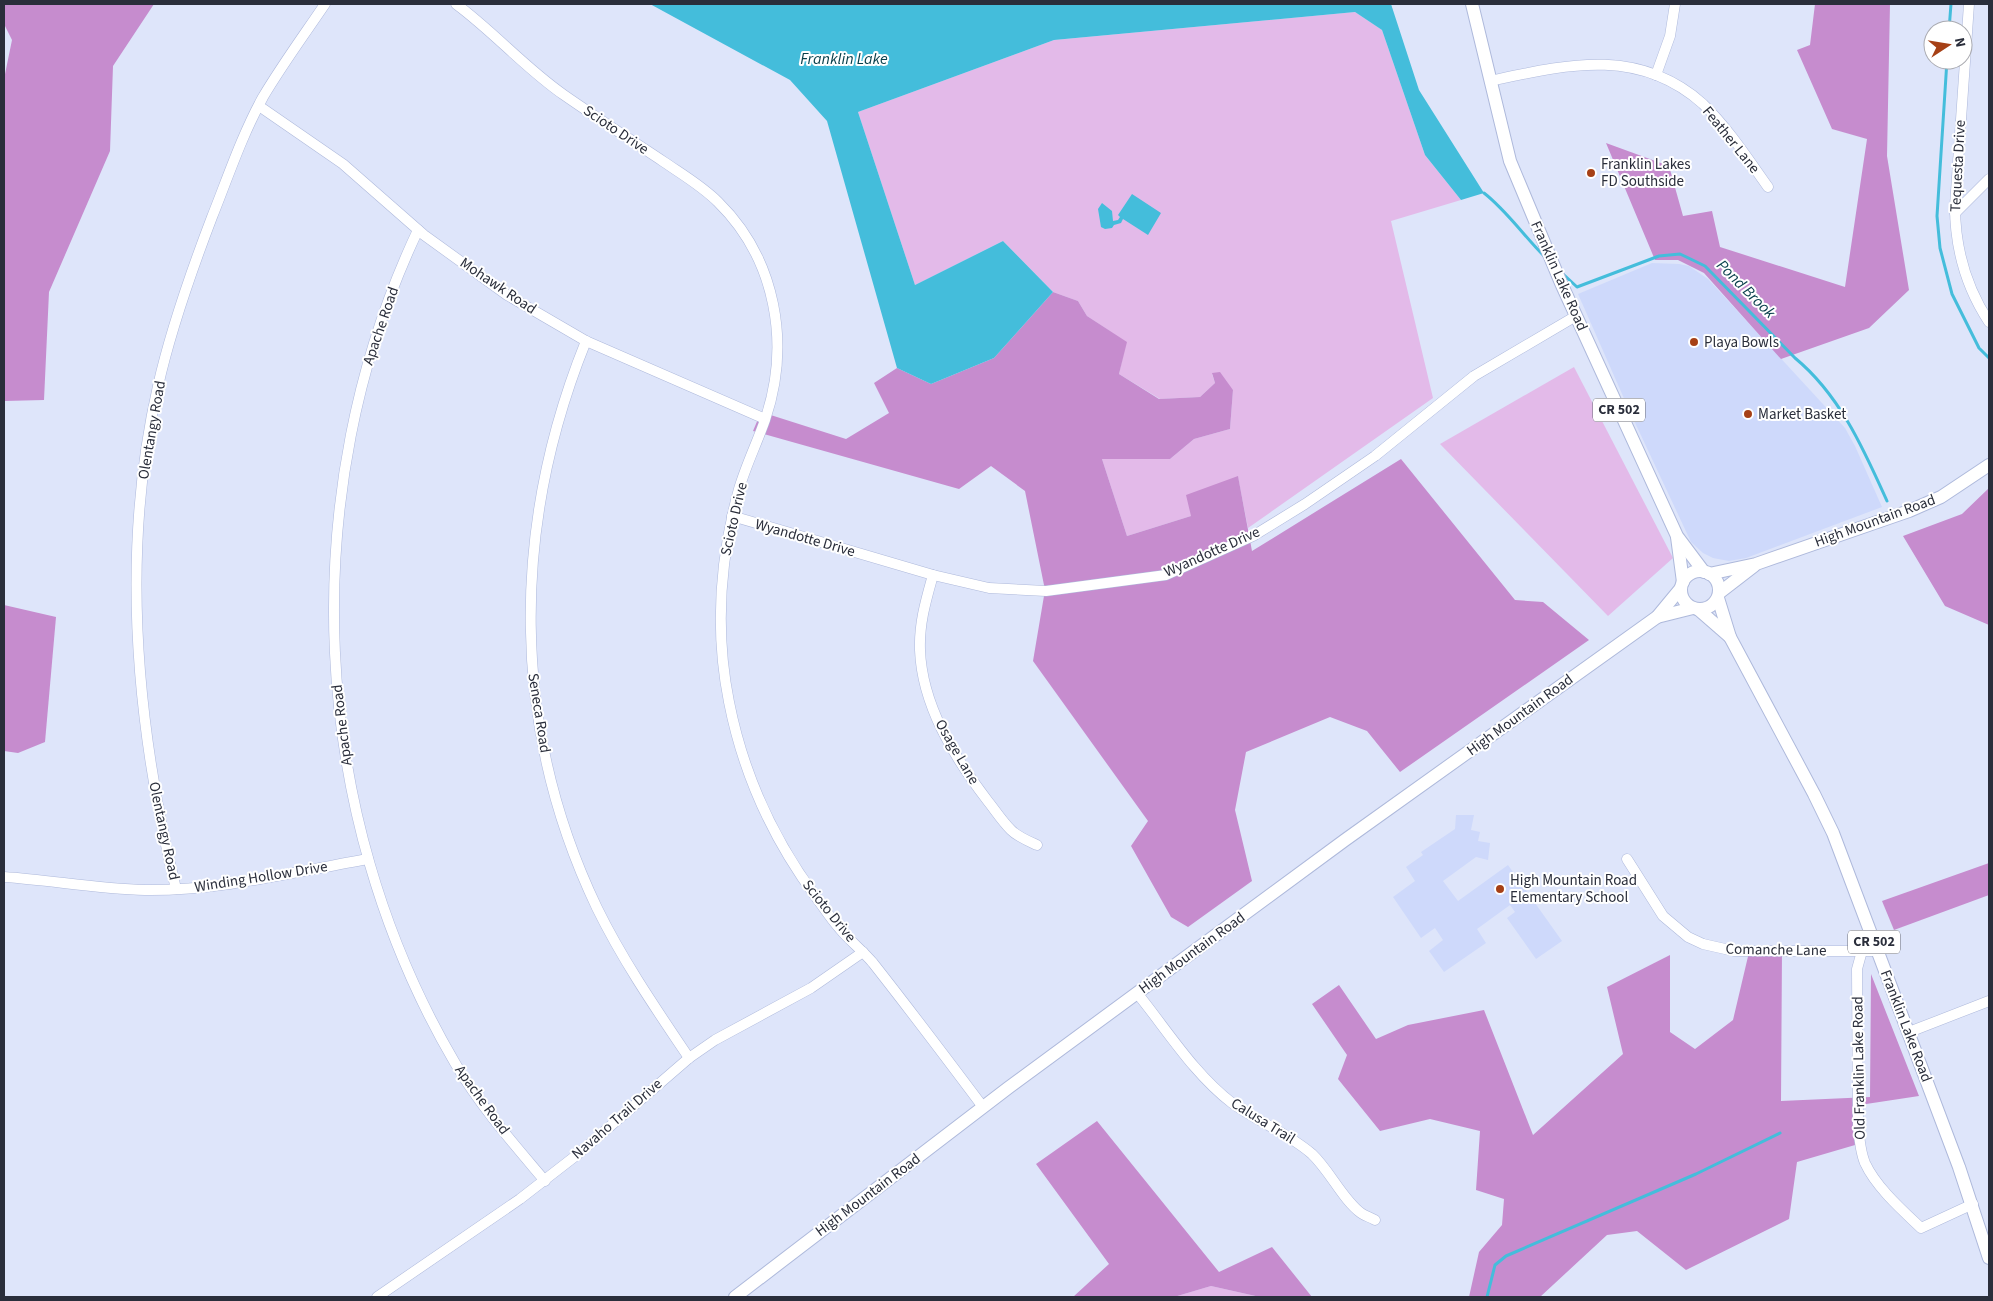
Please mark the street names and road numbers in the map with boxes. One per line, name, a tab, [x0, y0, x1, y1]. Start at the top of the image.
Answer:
street label: Scioto Drive	[579, 100, 653, 160]
street label: Feather Lane	[1697, 102, 1765, 178]
street label: Tequesta Drive	[1945, 119, 1971, 213]
street label: Franklin Lake Road	[1525, 218, 1593, 334]
street label: Mohawk Road	[456, 253, 540, 319]
street label: Apache Road	[358, 284, 404, 368]
street label: Olentangy Road	[133, 379, 171, 481]
road number: CR 502	[1593, 398, 1645, 422]
street label: Scioto Drive	[715, 480, 753, 558]
street label: High Mountain Road	[1812, 489, 1938, 553]
street label: Wyandotte Drive	[753, 514, 857, 562]
street label: Wyandotte Drive	[1161, 521, 1263, 583]
street label: High Mountain Road	[1462, 669, 1578, 761]
street label: Seneca Road	[522, 672, 556, 754]
street label: Apache Road	[327, 683, 357, 767]
street label: Osage Lane	[930, 716, 984, 788]
street label: Olentangy Road	[143, 780, 185, 882]
street label: Winding Hollow Drive	[193, 856, 329, 898]
street label: Scioto Drive	[797, 875, 861, 947]
street label: High Mountain Road	[1134, 907, 1250, 999]
road number: CR 502	[1848, 930, 1900, 954]
street label: Comanche Lane	[1725, 939, 1827, 961]
street label: Franklin Lake Road	[1875, 967, 1937, 1085]
street label: Old Franklin Lake Road	[1847, 996, 1871, 1140]
street label: Apache Road	[450, 1061, 514, 1139]
street label: Navaho Trail Drive	[567, 1074, 667, 1164]
street label: Calusa Trail	[1227, 1093, 1299, 1149]
street label: High Mountain Road	[811, 1148, 925, 1242]

